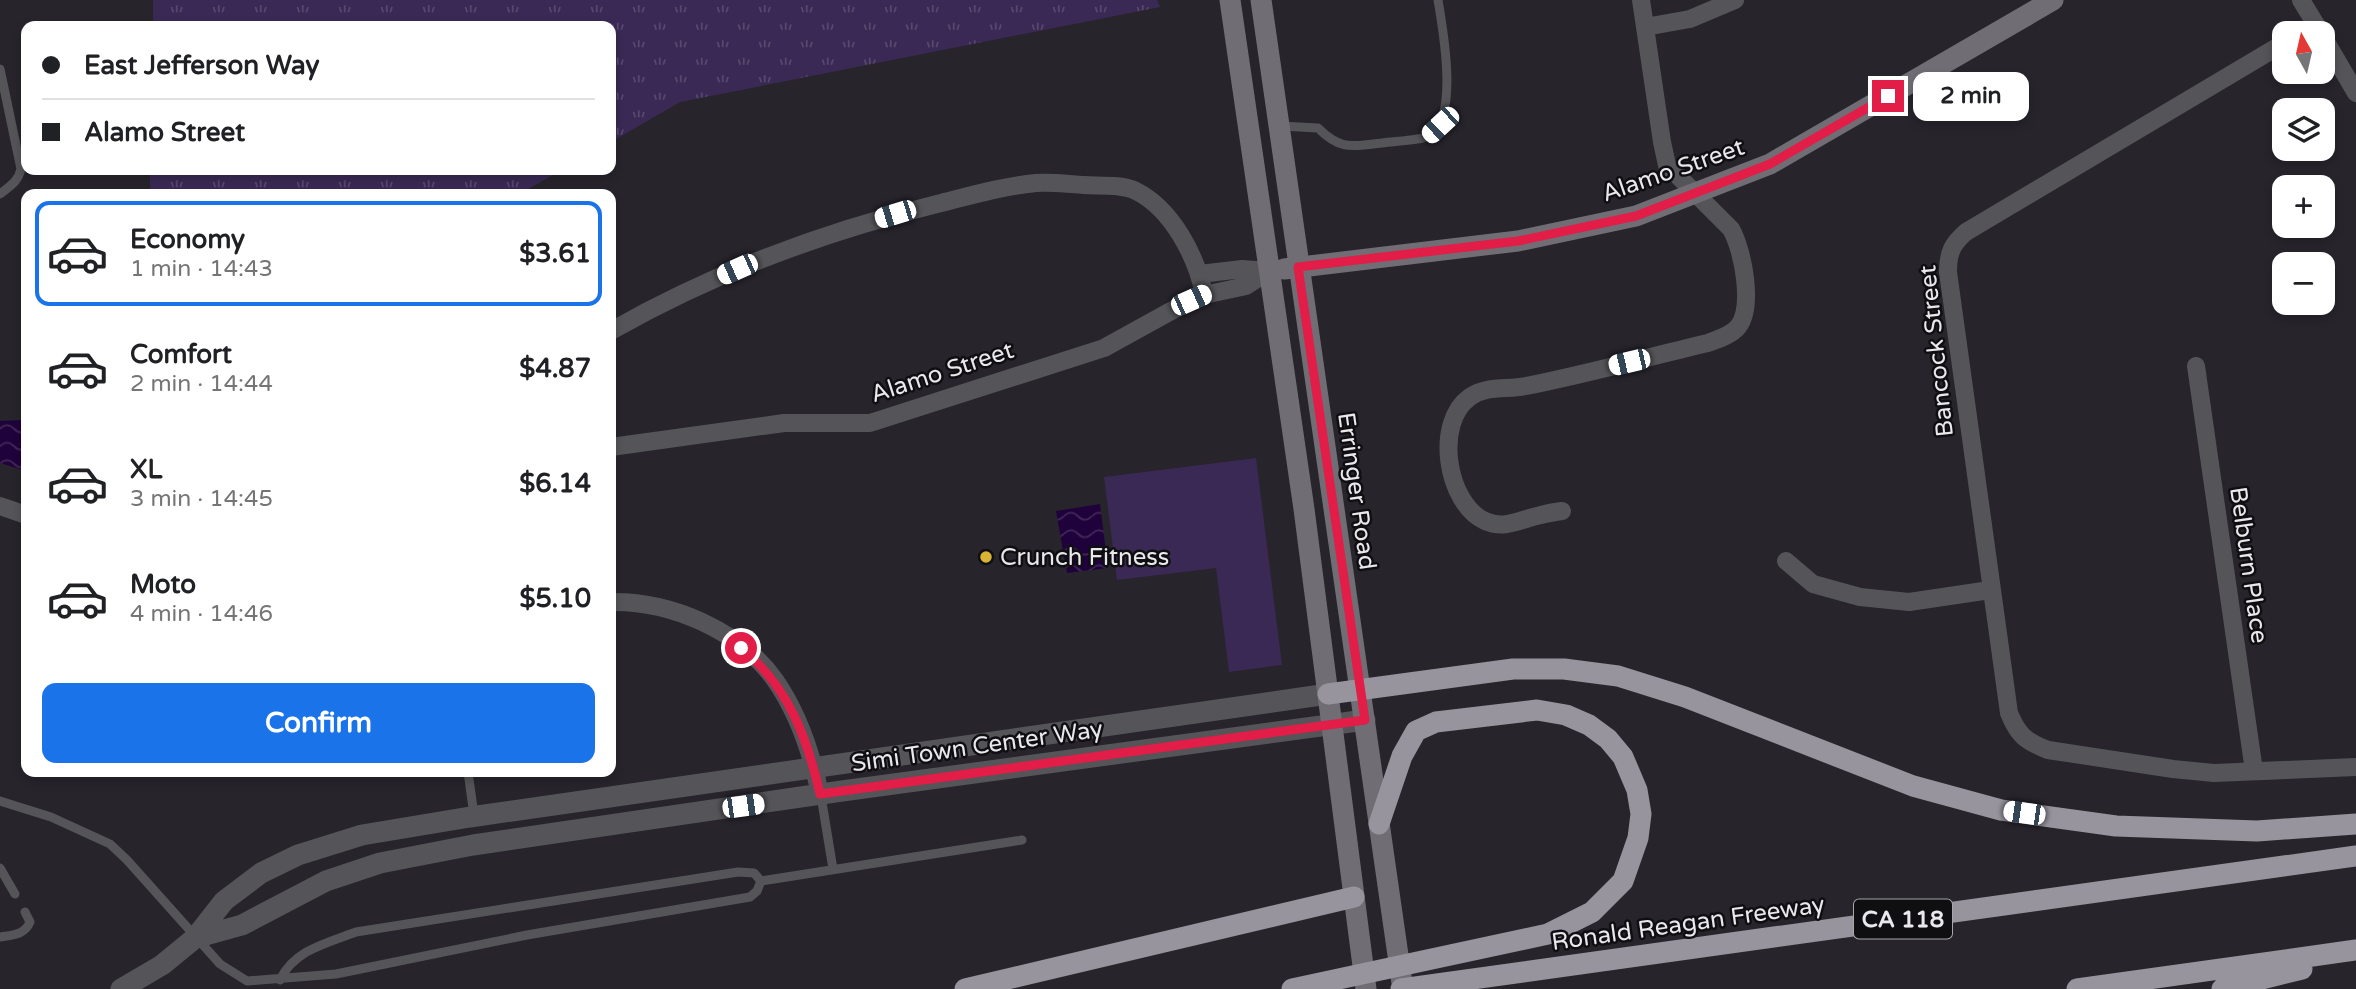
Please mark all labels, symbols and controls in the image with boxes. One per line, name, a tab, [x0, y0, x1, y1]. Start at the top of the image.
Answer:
north arrow	[2272, 21, 2334, 84]
map controls	[2272, 21, 2335, 315]
text: East Jefferson Way	[84, 50, 319, 81]
callout: 2 min	[1912, 72, 2028, 120]
route end	[1872, 80, 1904, 112]
text: 2 min	[1940, 82, 2002, 110]
button: layers	[2272, 98, 2335, 161]
car	[1418, 103, 1463, 147]
text: Alamo Street	[84, 117, 245, 148]
street label: Alamo Street	[1598, 133, 1748, 208]
button: +	[2272, 175, 2335, 238]
car	[872, 198, 919, 230]
icon: car	[46, 222, 109, 285]
text: Economy	[130, 224, 245, 255]
text: $3.61	[519, 238, 591, 269]
car	[714, 251, 761, 287]
button: −	[2272, 252, 2335, 315]
text: 1 min · 14:43	[130, 255, 273, 283]
street label: Bancock Street	[1913, 264, 1960, 438]
car	[1168, 282, 1215, 318]
street label: Alamo Street	[867, 336, 1017, 409]
icon: car	[46, 337, 109, 400]
text: Comfort	[130, 339, 232, 370]
car	[1607, 347, 1652, 377]
text: $4.87	[519, 353, 591, 384]
text: 2 min · 14:44	[130, 370, 273, 398]
street label: Erringer Road	[1331, 411, 1382, 572]
icon: car	[46, 452, 109, 515]
text: XL	[130, 454, 162, 485]
text: $6.14	[519, 468, 591, 499]
text: 3 min · 14:45	[130, 485, 273, 513]
street label: Belburn Place	[2223, 485, 2274, 645]
place label: Crunch Fitness	[1000, 543, 1169, 572]
marker: Crunch Fitness	[978, 549, 994, 565]
icon: car	[46, 567, 109, 630]
text: Moto	[130, 569, 196, 600]
text: $5.10	[519, 583, 591, 614]
text: 4 min · 14:46	[130, 600, 273, 628]
route start	[725, 632, 757, 664]
button: Confirm	[42, 683, 595, 763]
street label: Simi Town Center Way	[849, 714, 1105, 779]
car	[721, 793, 766, 819]
car	[2002, 800, 2047, 826]
street label: Ronald Reagan Freeway	[1550, 890, 1827, 957]
road number: CA 118	[1854, 900, 1952, 938]

